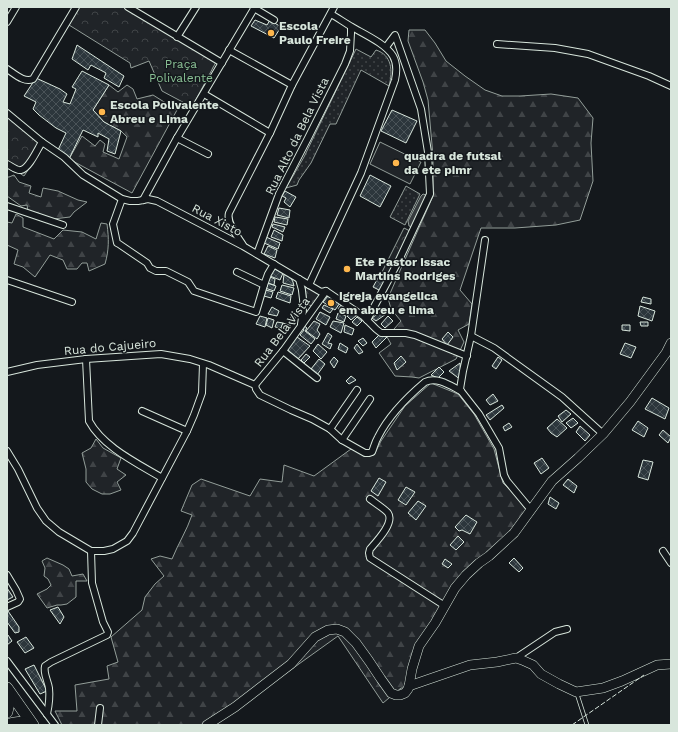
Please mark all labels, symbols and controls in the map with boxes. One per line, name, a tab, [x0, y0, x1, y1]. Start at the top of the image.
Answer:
place label: Escola Paulo Freire	[279, 19, 351, 47]
marker: Escola Paulo Freire	[266, 28, 276, 38]
park label: Praça Polivalente	[149, 57, 213, 85]
street label: Rua Alto da Bela Vista	[262, 75, 332, 197]
place label: Escola Polivalente Abreu e Lima	[110, 98, 219, 126]
marker: Escola Polivalente Abreu e Lima	[97, 107, 107, 117]
place label: quadra de futsal da ete pimr	[404, 149, 502, 177]
marker: quadra de futsal da ete pimr	[391, 158, 401, 168]
street label: Rua Xisto	[190, 201, 244, 239]
place label: Ete Pastor issac Martins Rodriges	[355, 255, 456, 283]
marker: Ete Pastor issac Martins Rodriges	[342, 264, 352, 274]
place label: Igreja evangelica em abreu e lima	[339, 289, 438, 317]
street label: Rua Bela Vista	[251, 294, 313, 370]
marker: Igreja evangelica em abreu e lima	[326, 298, 336, 308]
street label: Rua do Cajueiro	[63, 336, 157, 358]

